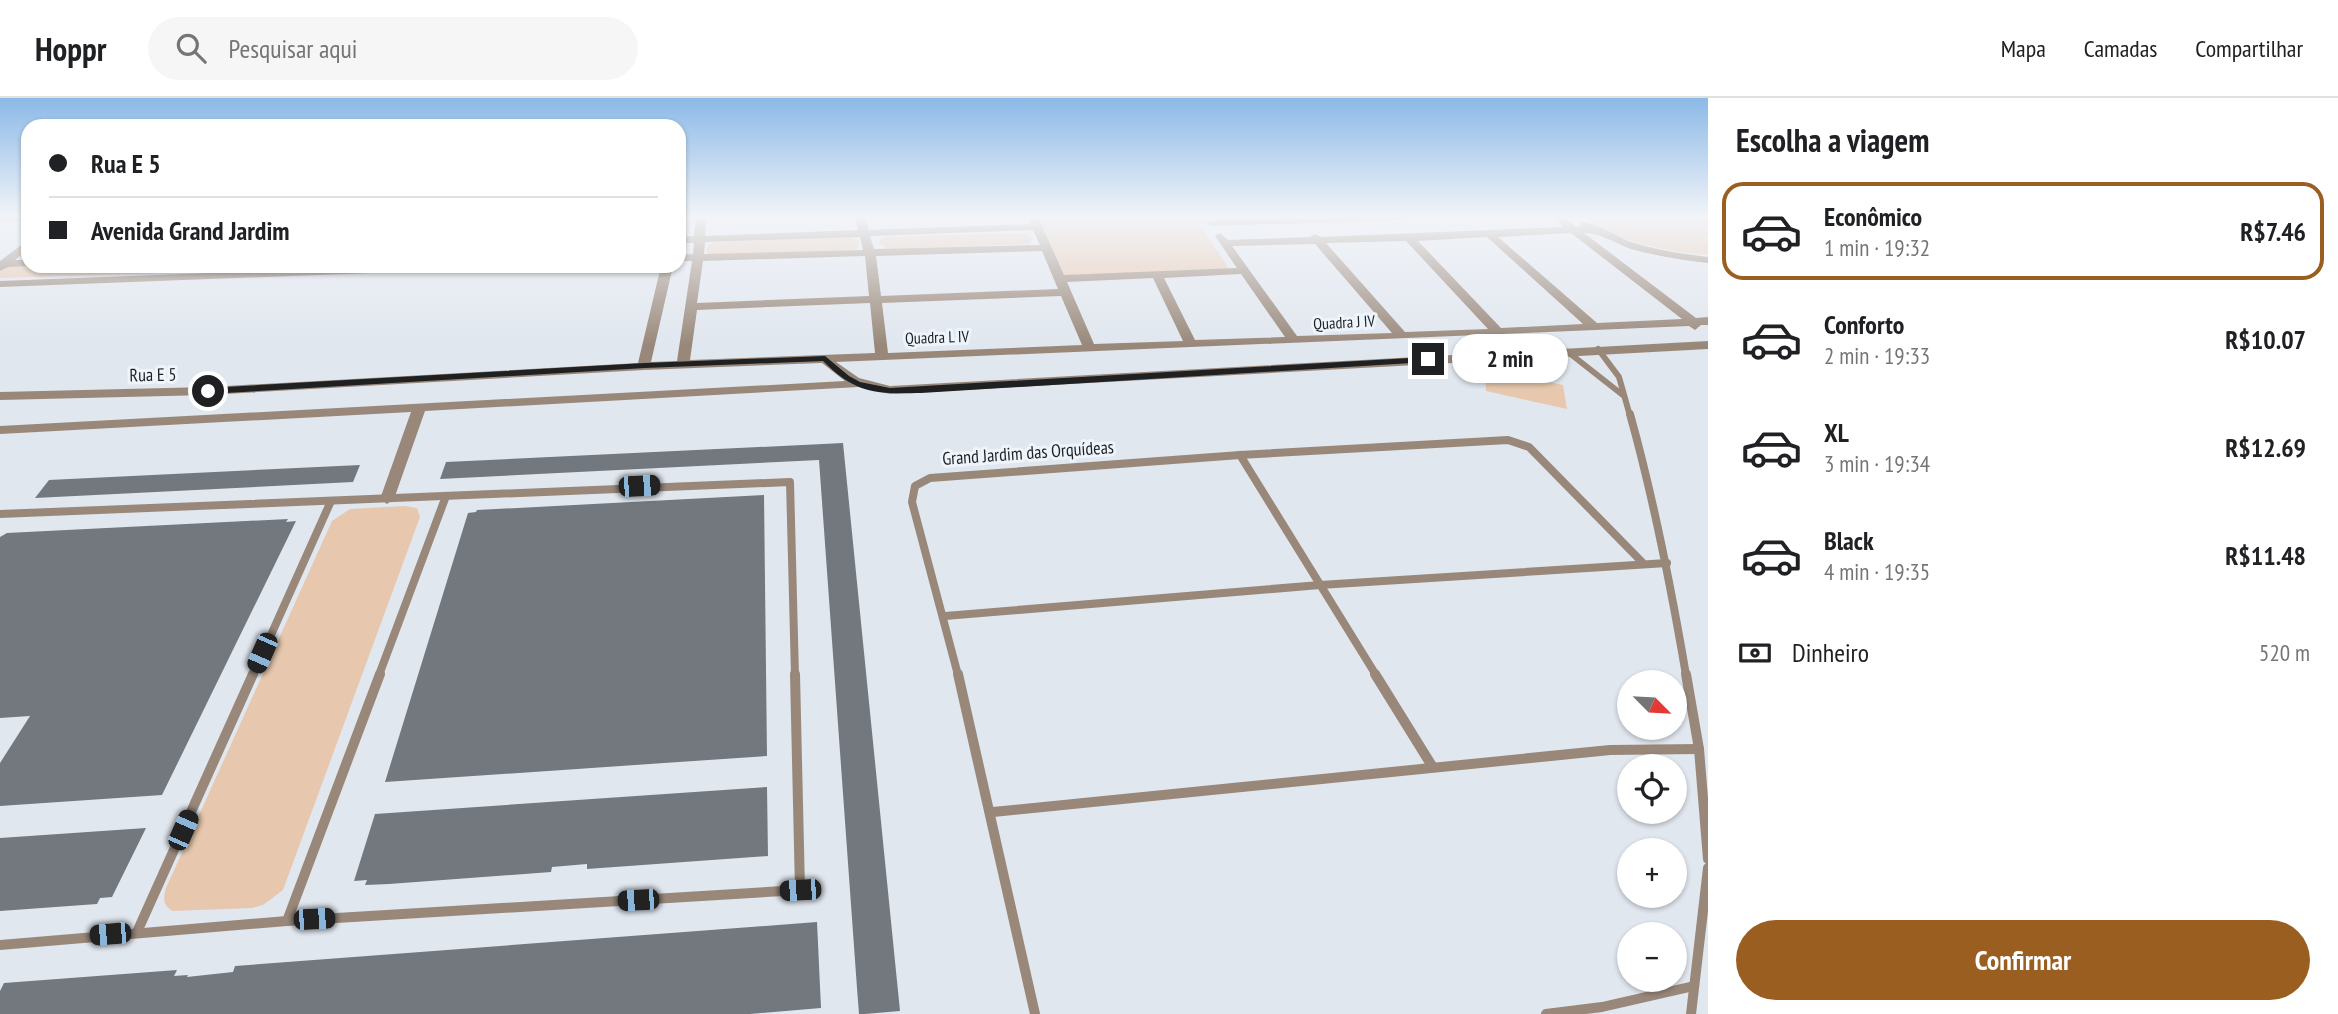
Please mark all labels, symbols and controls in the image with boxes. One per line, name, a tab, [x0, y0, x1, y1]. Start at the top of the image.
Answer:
search box	[148, 17, 638, 80]
text: Hoppr	[35, 27, 106, 70]
icon: search	[172, 29, 210, 67]
text: Pesquisar aqui	[228, 32, 358, 65]
text: Mapa	[2001, 33, 2046, 64]
text: Camadas	[2084, 33, 2157, 64]
text: Compartilhar	[2195, 33, 2303, 64]
text: Escolha a viagem	[1736, 119, 1929, 161]
text: Rua E 5	[91, 147, 161, 180]
icon: car	[1740, 200, 1803, 263]
text: Econômico	[1824, 200, 1922, 233]
text: Avenida Grand Jardim	[91, 214, 289, 247]
text: R$7.46	[2240, 215, 2306, 248]
text: 1 min · 19:32	[1824, 233, 1930, 262]
icon: car	[1740, 308, 1803, 371]
text: Conforto	[1824, 308, 1904, 341]
street label: Quadra J IV	[1313, 310, 1376, 334]
text: R$10.07	[2225, 323, 2306, 356]
street label: Quadra L IV	[905, 326, 970, 348]
callout: 2 min	[1452, 334, 1568, 384]
text: 2 min · 19:33	[1824, 341, 1930, 370]
route end	[1412, 343, 1444, 375]
text: 2 min	[1487, 344, 1533, 373]
street label: Rua E 5	[129, 363, 177, 386]
route start	[192, 375, 224, 407]
icon: car	[1740, 416, 1803, 479]
text: XL	[1824, 416, 1849, 449]
text: R$12.69	[2225, 431, 2306, 464]
street label: Grand Jardim das Orquídeas	[941, 435, 1115, 470]
text: 3 min · 19:34	[1824, 449, 1930, 478]
car	[618, 474, 661, 498]
icon: car	[1740, 524, 1803, 587]
text: Black	[1824, 524, 1874, 557]
text: R$11.48	[2225, 539, 2306, 572]
text: 4 min · 19:35	[1824, 557, 1930, 586]
car	[244, 630, 281, 676]
icon: cash	[1736, 634, 1774, 672]
text: Dinheiro	[1792, 636, 1869, 669]
text: 520 m	[2259, 638, 2310, 667]
north arrow	[1617, 670, 1687, 740]
map controls	[1617, 670, 1687, 992]
button: locate	[1617, 754, 1687, 824]
car	[165, 807, 202, 853]
button: +	[1617, 838, 1687, 908]
car	[779, 878, 822, 902]
car	[617, 888, 660, 912]
car	[293, 907, 336, 931]
button: Confirmar	[1736, 920, 2310, 1000]
car	[89, 922, 132, 946]
button: −	[1617, 922, 1687, 992]

